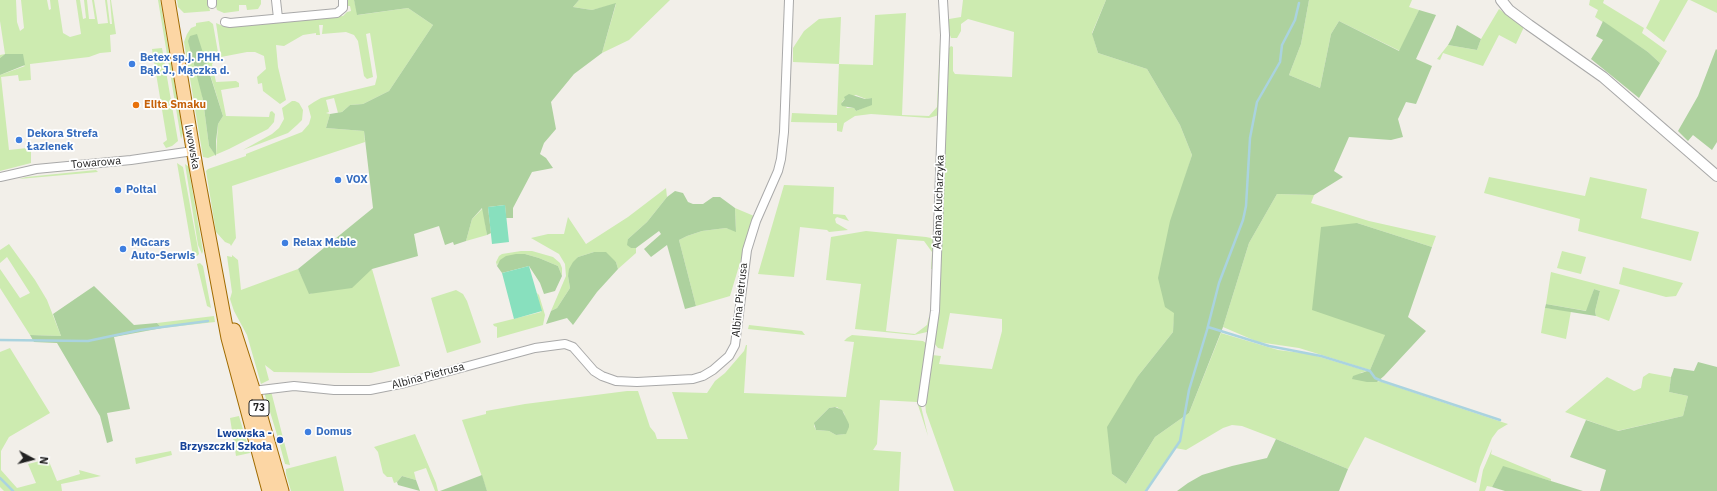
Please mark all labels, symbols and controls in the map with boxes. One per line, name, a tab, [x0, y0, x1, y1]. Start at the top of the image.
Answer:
place label: Betex sp.j. PHH. Bąk J., Mączka d.	[140, 51, 230, 77]
marker: Betex sp.j. PHH. Bąk J., Mączka d.	[127, 59, 137, 69]
place label: Elita Smaku	[144, 98, 206, 112]
marker: Elita Smaku	[131, 100, 141, 110]
street label: Lwowska	[182, 124, 202, 170]
place label: Dekora Strefa Łazienek	[27, 127, 98, 153]
marker: Dekora Strefa Łazienek	[14, 135, 24, 145]
street label: Towarowa	[70, 154, 122, 172]
street label: Adama Kucharzyka	[931, 155, 947, 249]
place label: VOX	[346, 173, 368, 187]
marker: VOX	[333, 175, 343, 185]
place label: Poltal	[126, 183, 156, 197]
marker: Poltal	[113, 185, 123, 195]
place label: MGcars Auto-Serwis	[131, 236, 195, 262]
place label: Relax Meble	[293, 236, 356, 250]
marker: Relax Meble	[280, 238, 290, 248]
marker: MGcars Auto-Serwis	[118, 244, 128, 254]
street label: Albina Pietrusa	[730, 262, 750, 338]
street label: Albina Pietrusa	[390, 360, 466, 392]
road number: 73	[249, 400, 269, 416]
place label: Domus	[316, 425, 352, 439]
place label: Lwowska - Brzyszczki Szkoła	[180, 427, 272, 453]
marker: Domus	[303, 427, 313, 437]
marker: Lwowska - Brzyszczki Szkoła	[275, 435, 285, 445]
north arrow	[12, 439, 52, 479]
text: N	[36, 456, 51, 465]

